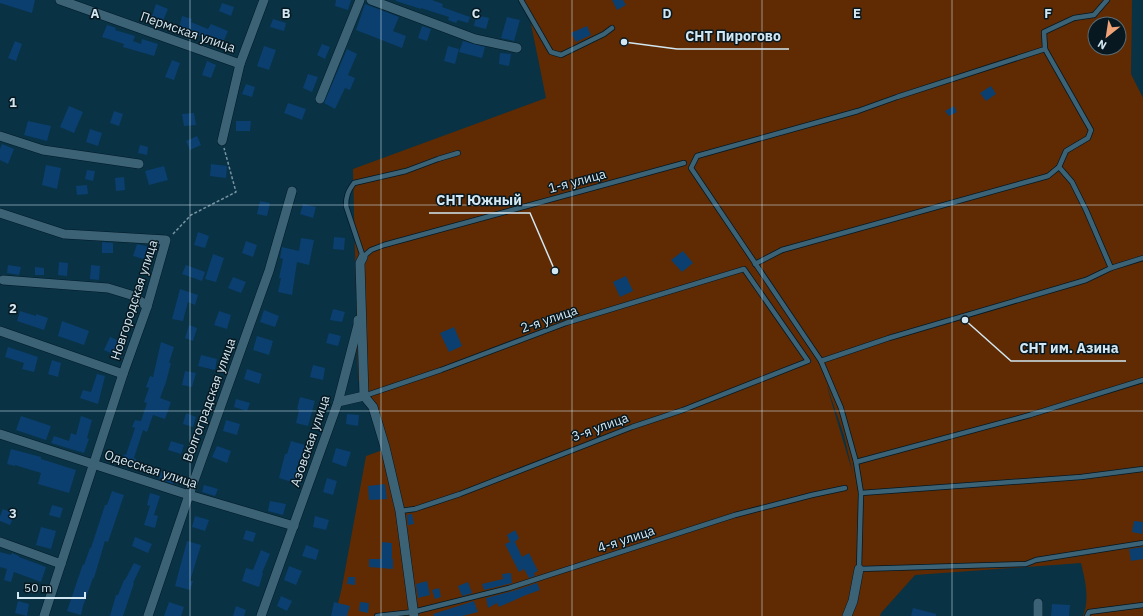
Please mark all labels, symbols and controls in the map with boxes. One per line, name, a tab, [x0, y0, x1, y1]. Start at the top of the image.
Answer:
text: A	[91, 5, 100, 22]
text: B	[282, 5, 291, 22]
text: C	[472, 5, 481, 22]
text: D	[662, 5, 672, 22]
text: E	[853, 5, 861, 22]
text: F	[1044, 5, 1052, 22]
street label: Пермская улица	[138, 8, 238, 56]
north arrow	[1087, 16, 1127, 56]
callout: СНТ Пирогово	[677, 23, 789, 49]
text: СНТ Пирогово	[685, 27, 781, 45]
text: N	[1095, 37, 1109, 53]
text: 1	[9, 94, 17, 111]
street label: 1-я улица	[546, 165, 608, 197]
callout: СНТ Южный	[429, 187, 530, 213]
text: СНТ Южный	[436, 191, 522, 209]
street label: Новгородская улица	[107, 238, 161, 362]
text: 2	[9, 300, 17, 317]
street label: 2-я улица	[518, 301, 580, 337]
callout: СНТ им. Азина	[1011, 335, 1126, 361]
street label: Волгоградская улица	[179, 336, 239, 464]
text: СНТ им. Азина	[1019, 339, 1119, 357]
street label: Азовская улица	[286, 393, 334, 489]
street label: 3-я улица	[569, 409, 631, 445]
street label: Одесская улица	[102, 446, 200, 492]
text: 3	[9, 505, 17, 522]
street label: 4-я улица	[595, 522, 657, 556]
scale bar	[18, 574, 85, 600]
text: 50 m	[24, 580, 52, 595]

